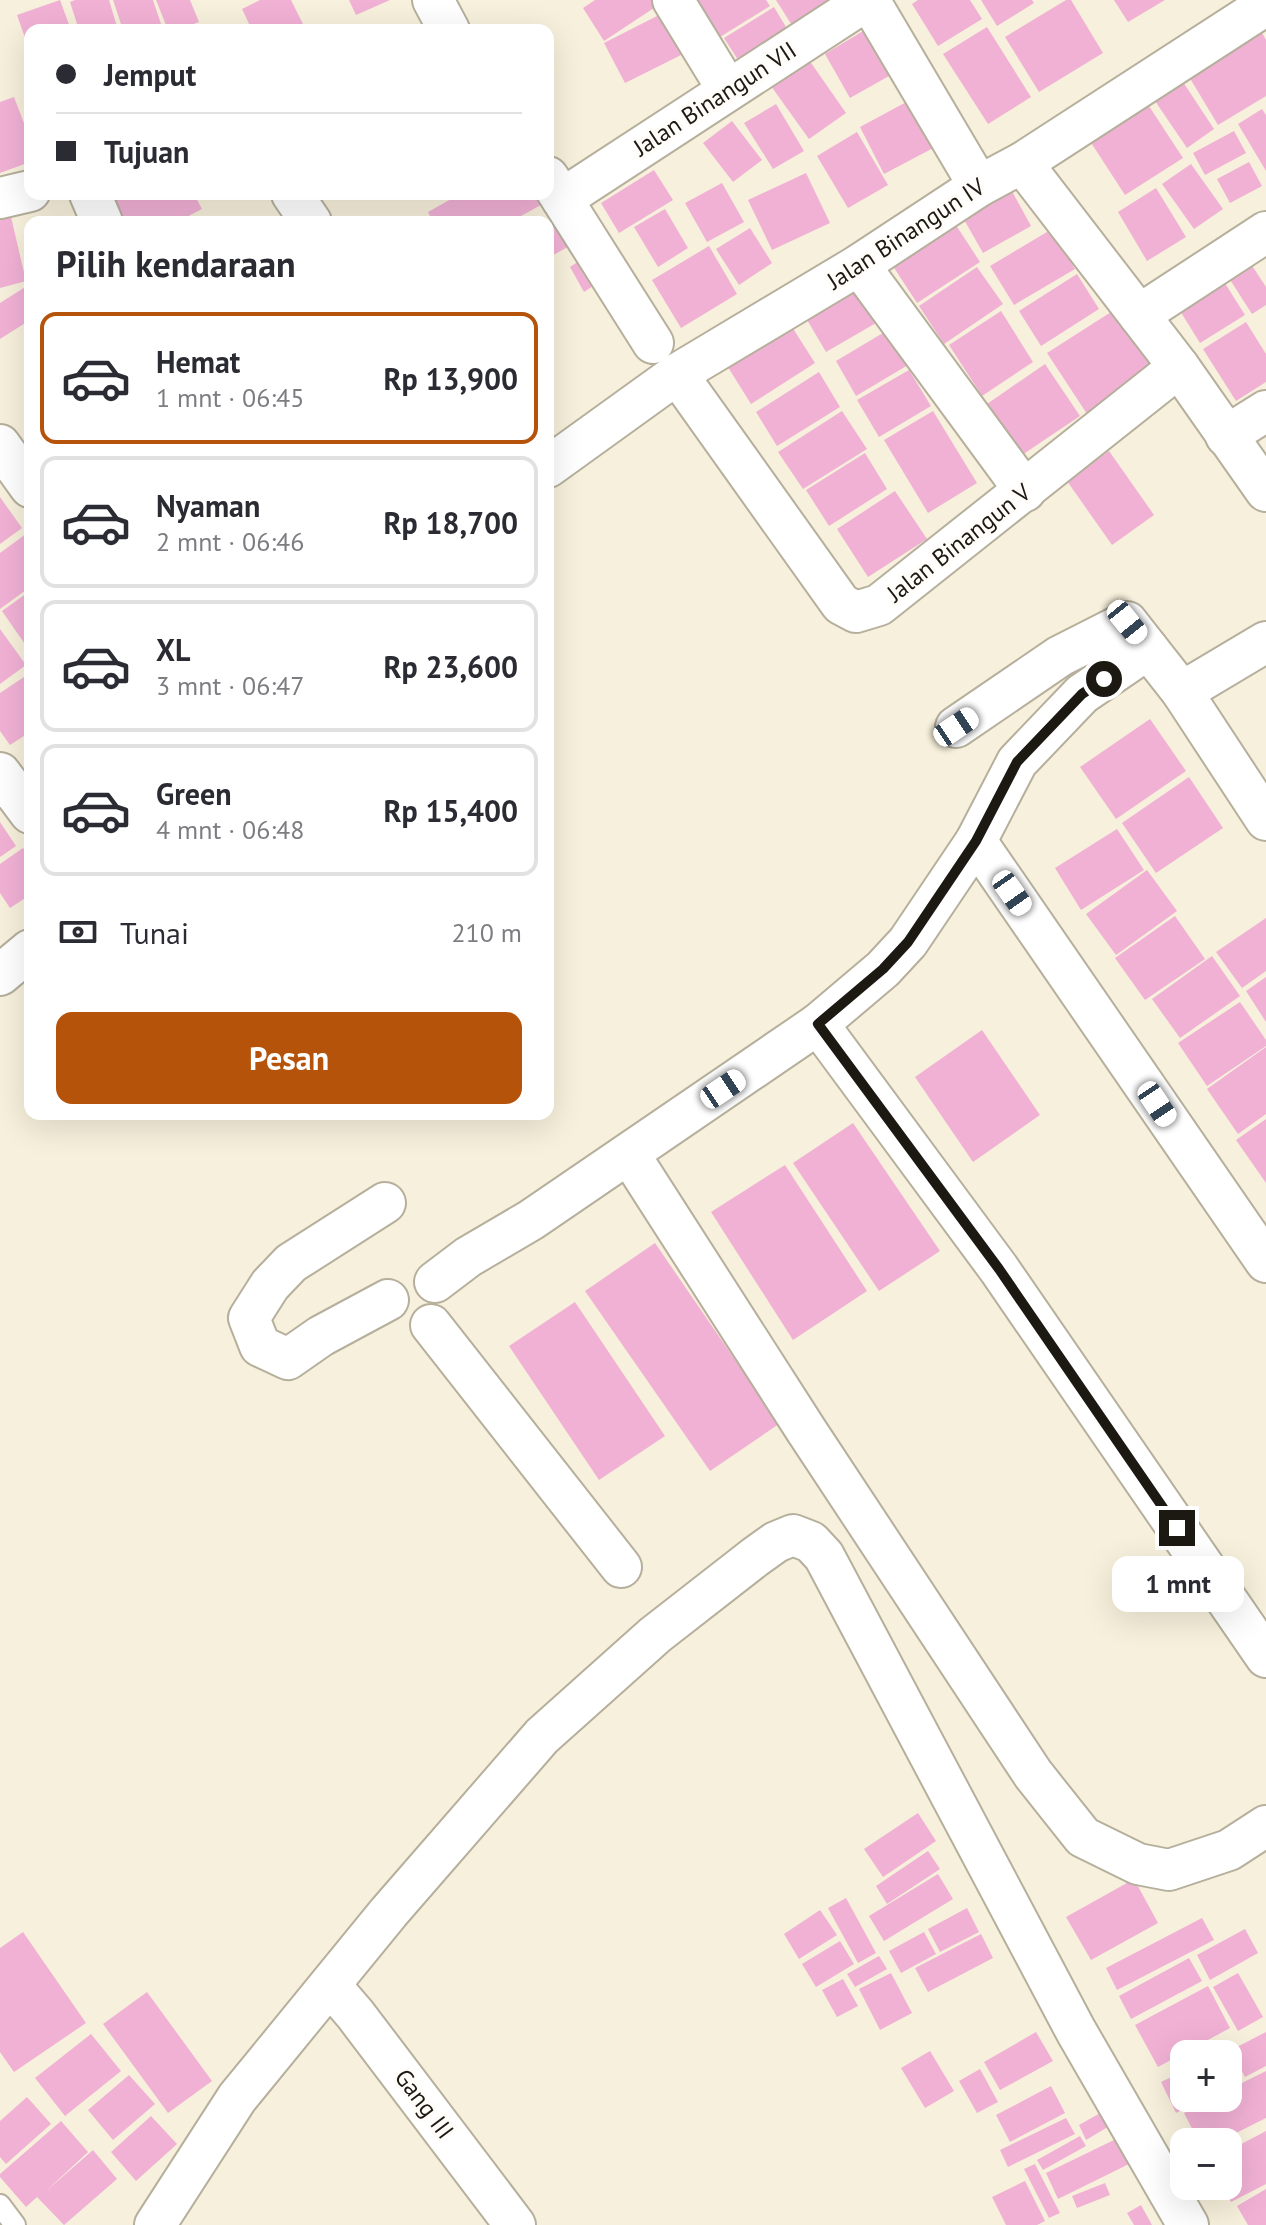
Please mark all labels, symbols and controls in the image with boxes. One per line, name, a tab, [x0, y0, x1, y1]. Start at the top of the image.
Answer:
street label: Jalan Binangun VII	[627, 34, 802, 163]
text: Jemput	[104, 55, 196, 94]
text: Tujuan	[104, 132, 189, 171]
street label: Jalan Binangun IV	[820, 171, 991, 297]
text: Pilih kendaraan	[56, 240, 296, 287]
icon: car	[60, 342, 132, 414]
text: Hemat	[156, 342, 240, 381]
text: Rp 13,900	[384, 359, 518, 398]
text: 1 mnt · 06:45	[156, 381, 304, 414]
street label: Jalan Binangun V	[880, 477, 1037, 609]
icon: car	[60, 486, 132, 558]
text: Nyaman	[156, 486, 260, 525]
text: Rp 18,700	[384, 503, 518, 542]
text: 2 mnt · 06:46	[156, 525, 304, 558]
car	[1103, 596, 1151, 648]
icon: car	[60, 630, 132, 702]
text: XL	[156, 630, 190, 669]
text: Rp 23,600	[384, 647, 518, 686]
route start	[1086, 661, 1122, 697]
text: 3 mnt · 06:47	[156, 669, 304, 702]
car	[929, 704, 983, 750]
icon: car	[60, 774, 132, 846]
text: Green	[156, 774, 231, 813]
text: Rp 15,400	[384, 791, 518, 830]
text: 4 mnt · 06:48	[156, 813, 304, 846]
car	[988, 866, 1036, 920]
icon: cash	[56, 910, 100, 954]
text: Tunai	[120, 913, 189, 952]
text: 210 m	[451, 916, 522, 949]
button: Pesan	[56, 1012, 522, 1104]
car	[696, 1066, 750, 1112]
car	[1134, 1077, 1180, 1131]
route end	[1159, 1510, 1195, 1546]
callout: 1 mnt	[1111, 1556, 1243, 1612]
text: 1 mnt	[1145, 1567, 1211, 1600]
map controls	[1170, 2040, 1242, 2200]
button: +	[1170, 2040, 1242, 2112]
street label: Gang III	[388, 2062, 461, 2145]
button: −	[1170, 2128, 1242, 2200]

